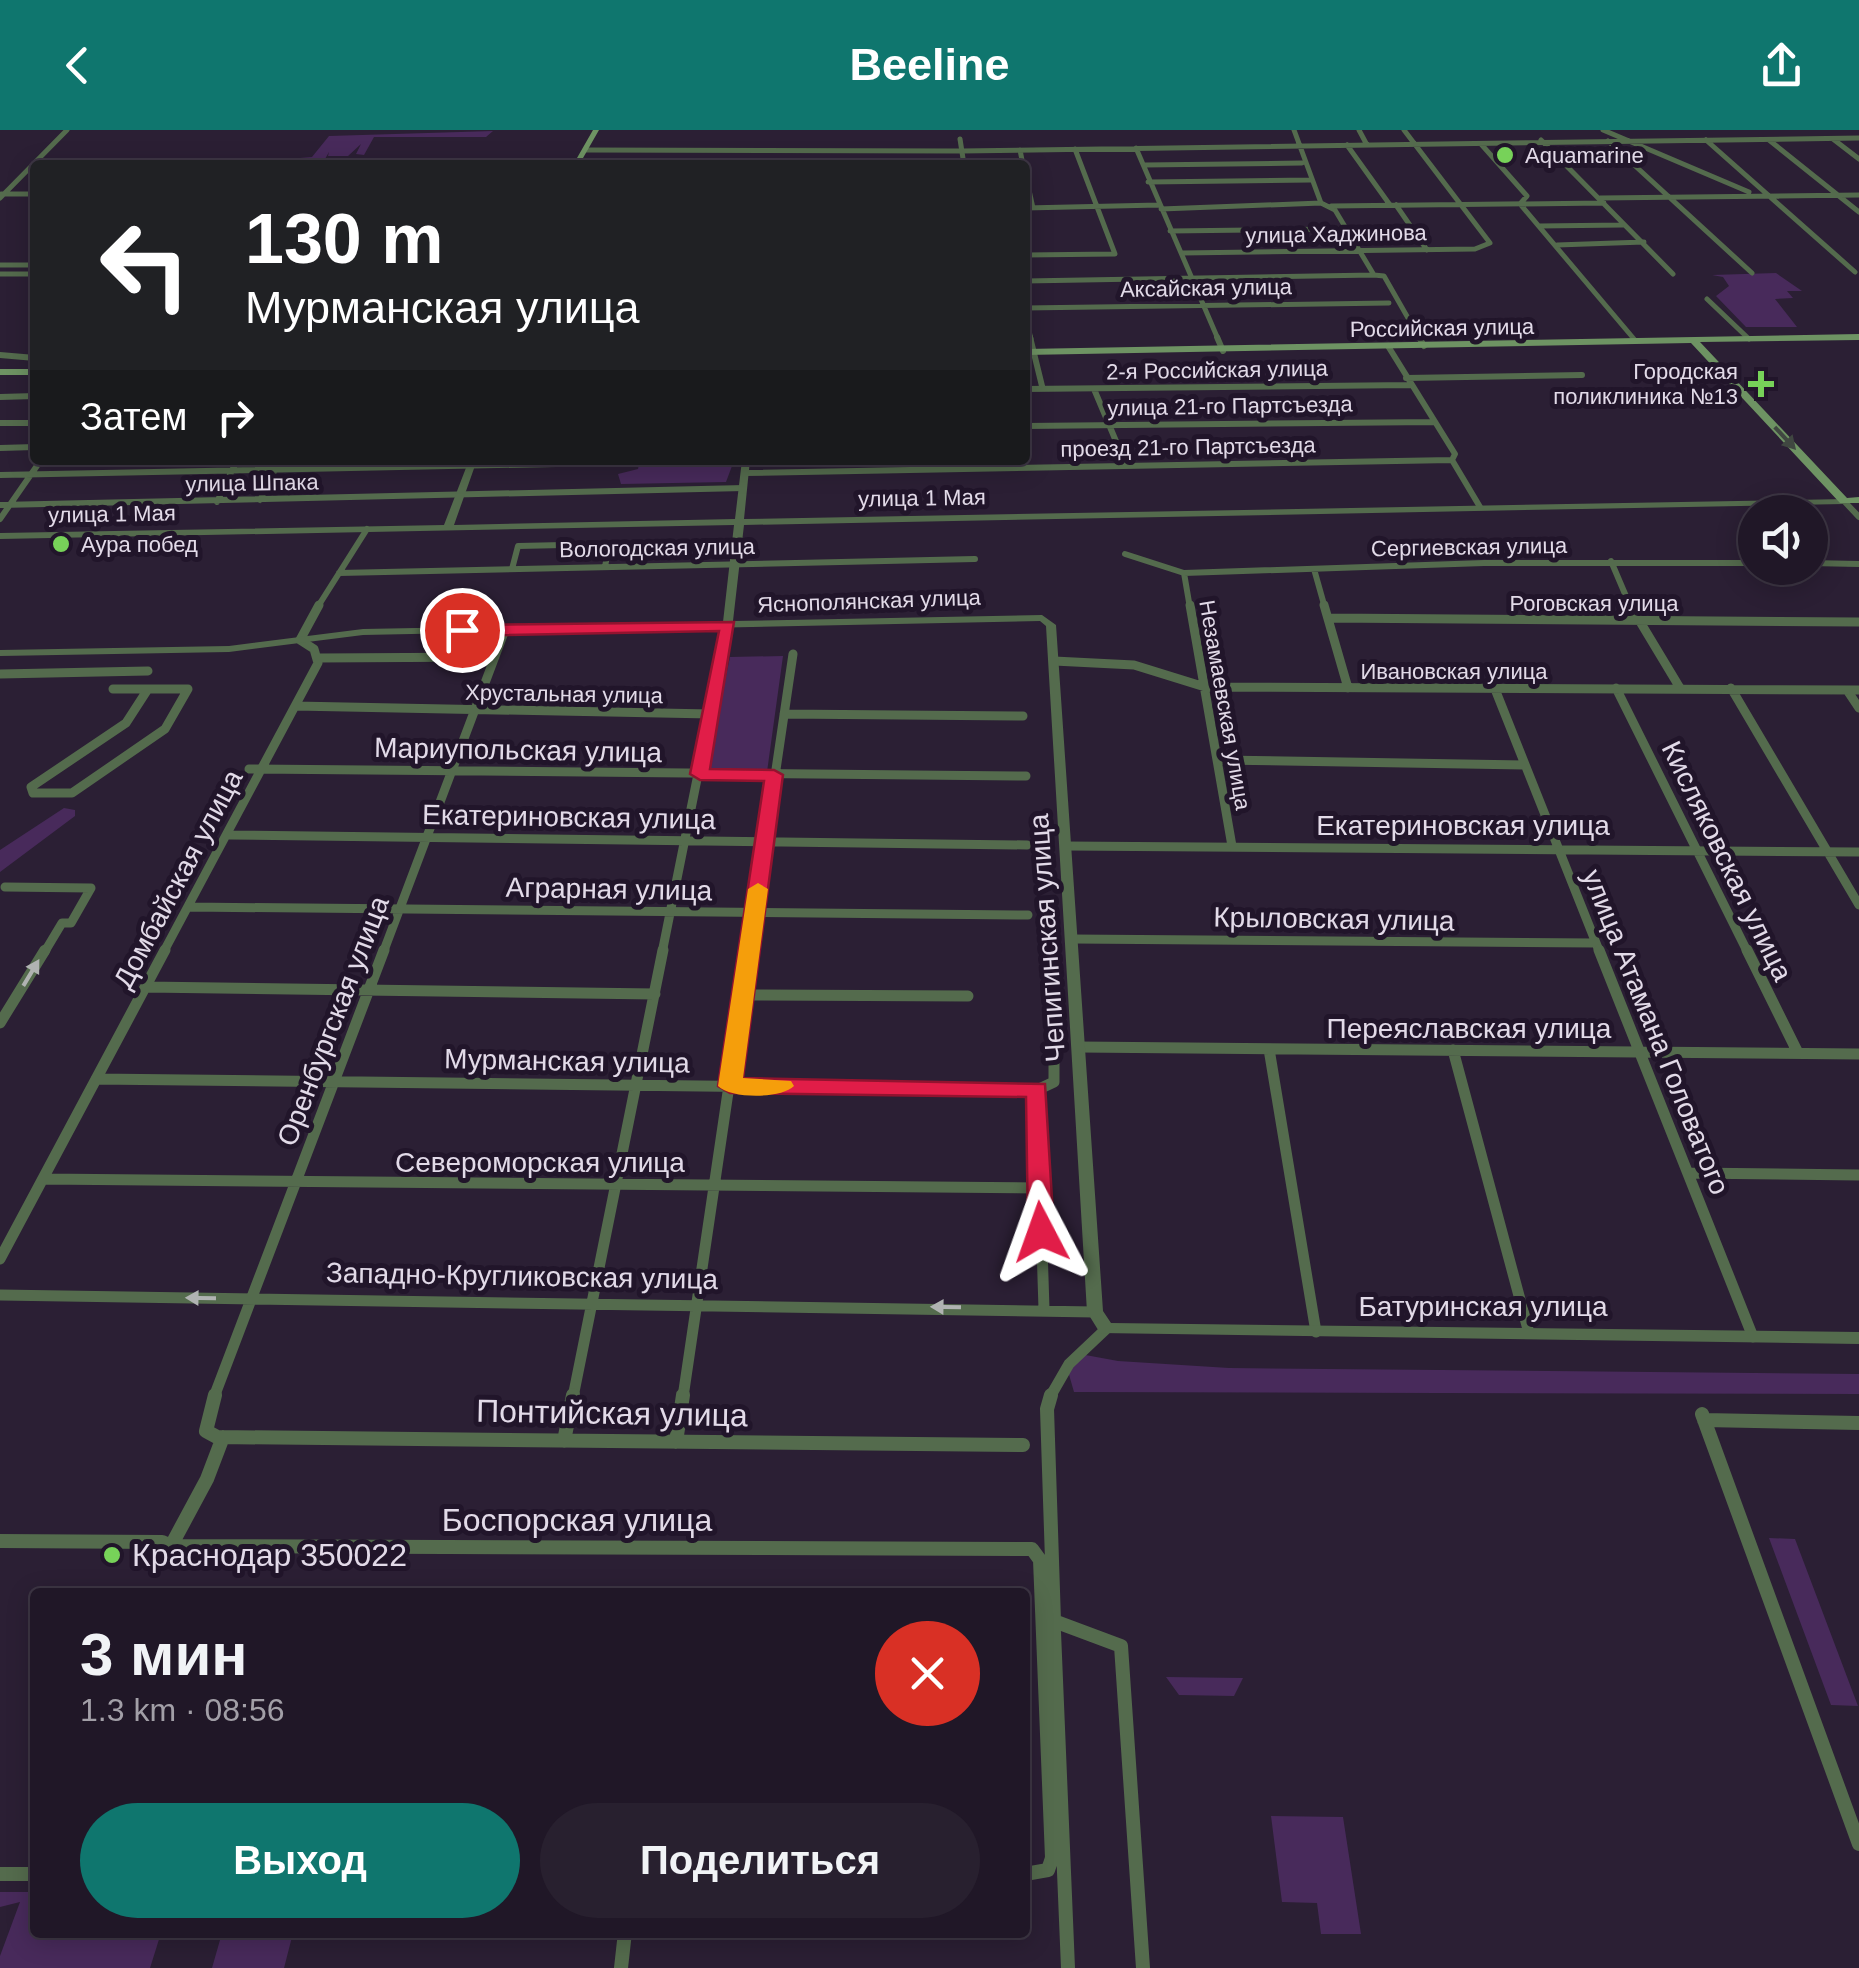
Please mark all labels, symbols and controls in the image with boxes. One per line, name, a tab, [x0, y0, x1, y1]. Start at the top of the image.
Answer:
icon: back	[50, 38, 105, 93]
icon: share	[1754, 38, 1809, 93]
text: Beeline	[849, 39, 1010, 90]
place label: Aquamarine	[1525, 143, 1644, 168]
marker: Aquamarine	[1494, 144, 1516, 166]
icon: left	[80, 200, 210, 330]
text: 130 m	[245, 200, 443, 278]
street label: улица Хаджинова	[1245, 220, 1428, 248]
street label: Аксайская улица	[1120, 274, 1293, 302]
text: Мурманская улица	[245, 282, 640, 333]
street label: Российская улица	[1350, 314, 1535, 342]
street label: 2-я Российская улица	[1106, 356, 1329, 384]
place label: Городская поликлиника №13	[1553, 359, 1738, 409]
marker: Городская поликлиника №13	[1748, 371, 1774, 397]
icon: right	[208, 390, 263, 445]
street label: улица 21-го Партсъезда	[1107, 391, 1354, 421]
text: Затем	[80, 396, 188, 438]
one-way arrow	[1773, 425, 1795, 450]
street label: проезд 21-го Партсъезда	[1060, 432, 1317, 462]
street label: улица Шпака	[185, 469, 320, 497]
street label: улица 1 Мая	[858, 484, 986, 512]
map controls	[1738, 495, 1828, 585]
button: sound	[1738, 495, 1828, 585]
street label: улица 1 Мая	[48, 500, 176, 528]
place label: Аура побед	[81, 532, 198, 557]
marker: Аура побед	[50, 533, 72, 555]
street label: Сергиевская улица	[1371, 533, 1568, 561]
street label: Вологодская улица	[559, 534, 756, 562]
street label: Яснополянская улица	[757, 585, 982, 617]
pin	[420, 588, 505, 673]
street label: Роговская улица	[1509, 591, 1679, 616]
street label: Незамаевская улица	[1194, 598, 1256, 813]
icon: arrive	[435, 603, 490, 658]
street label: Ивановская улица	[1360, 659, 1548, 684]
street label: Хрустальная улица	[465, 680, 664, 708]
street label: Мариупольская улица	[374, 732, 663, 768]
street label: Кисляковская улица	[1656, 736, 1799, 986]
street label: Домбайская улица	[107, 764, 249, 993]
street label: Екатериновская улица	[422, 799, 717, 835]
street label: Екатериновская улица	[1316, 810, 1610, 841]
street label: Чепигинская улица	[1023, 812, 1071, 1063]
street label: улица Атамана Головатого	[1576, 865, 1736, 1199]
street label: Аграрная улица	[505, 872, 713, 906]
street label: Оренбургская улица	[271, 891, 395, 1150]
street label: Крыловская улица	[1213, 901, 1455, 937]
one-way arrow	[22, 959, 39, 987]
street label: Переяславская улица	[1327, 1013, 1612, 1044]
street label: Мурманская улица	[444, 1043, 690, 1079]
street label: Североморская улица	[395, 1147, 685, 1178]
position arrow	[989, 1180, 1093, 1284]
street label: Западно-Кругликовская улица	[326, 1257, 719, 1295]
one-way arrow	[185, 1289, 217, 1305]
street label: Батуринская улица	[1358, 1291, 1608, 1322]
one-way arrow	[930, 1299, 962, 1315]
street label: Понтийская улица	[476, 1393, 748, 1433]
street label: Боспорская улица	[442, 1502, 712, 1538]
place label: Краснодар 350022	[132, 1537, 407, 1573]
marker: Краснодар 350022	[101, 1544, 123, 1566]
text: 3 мин	[80, 1621, 248, 1688]
button: close	[875, 1621, 980, 1726]
text: 1.3 km · 08:56	[80, 1692, 285, 1728]
button: Выход	[80, 1803, 520, 1918]
button: Поделиться	[540, 1803, 980, 1918]

